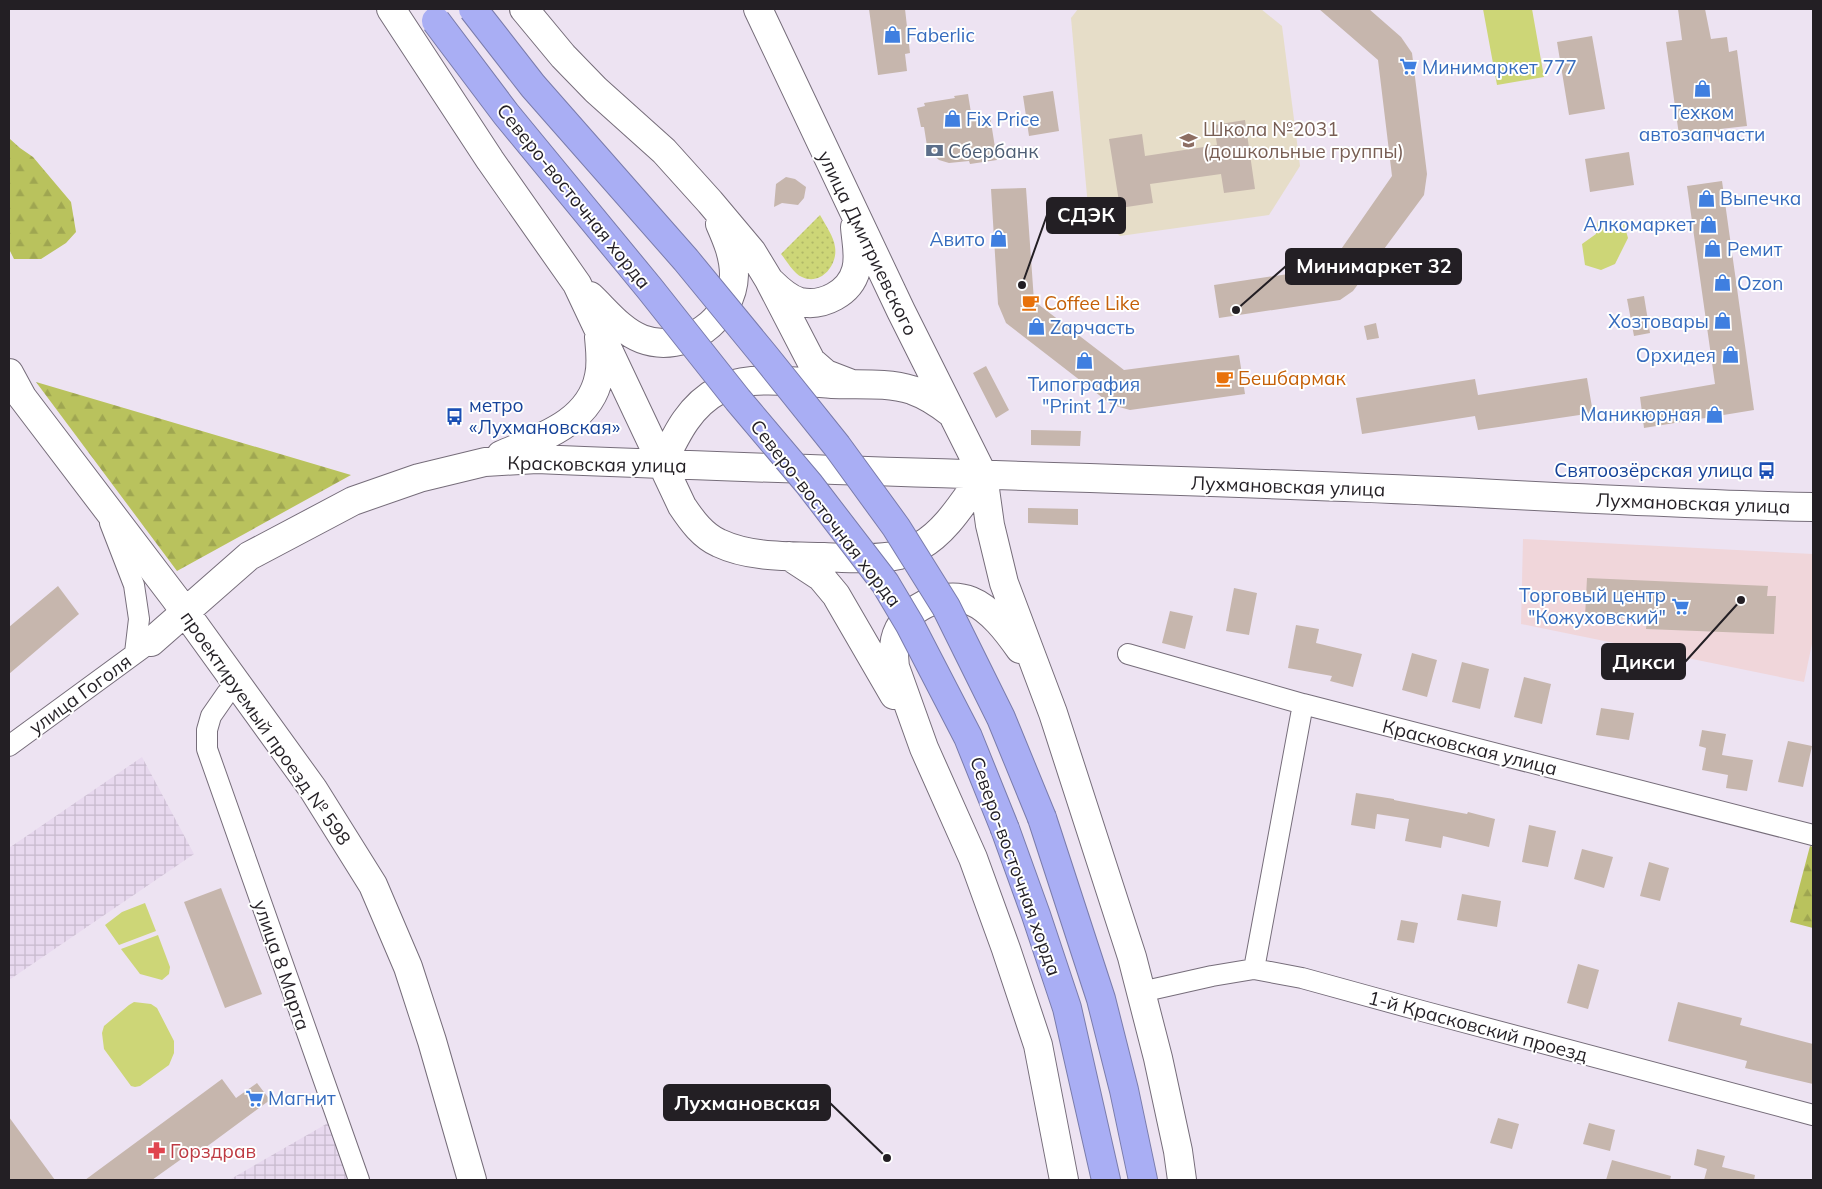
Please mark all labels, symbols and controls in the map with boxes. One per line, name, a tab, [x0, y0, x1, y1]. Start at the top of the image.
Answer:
place label: Faberlic	[906, 23, 975, 47]
shop icon: Faberlic	[882, 25, 902, 45]
place label: Минимаркет 777	[1422, 55, 1577, 79]
supermarket icon: Минимаркет 777	[1398, 57, 1418, 77]
shop icon: Техком автозапчасти	[1692, 79, 1712, 99]
street label: Северо-восточная хорда	[492, 99, 656, 293]
place label: Техком автозапчасти	[1639, 100, 1765, 146]
place label: Fix Price	[966, 107, 1039, 131]
shop icon: Fix Price	[942, 109, 962, 129]
place label: Школа №2031 (дошкольные группы)	[1203, 117, 1404, 163]
school or university icon: Школа №2031 (дошкольные группы)	[1179, 130, 1199, 150]
place label: Сбербанк	[948, 139, 1039, 163]
bank icon: Сбербанк	[924, 141, 944, 161]
street label: улица Дмитриевского	[813, 147, 923, 339]
place label: Выпечка	[1720, 186, 1801, 210]
shop icon: Выпечка	[1696, 188, 1716, 208]
callout: СДЭК	[1047, 198, 1125, 233]
text: СДЭК	[1057, 202, 1115, 227]
place label: Алкомаркет	[1583, 212, 1695, 236]
shop icon: Алкомаркет	[1699, 214, 1719, 234]
place label: Авито	[929, 227, 985, 251]
shop icon: Авито	[989, 229, 1009, 249]
place label: Ремит	[1727, 237, 1783, 261]
shop icon: Ремит	[1703, 239, 1723, 259]
callout: Минимаркет 32	[1286, 249, 1461, 284]
text: Минимаркет 32	[1296, 253, 1452, 278]
place label: Ozon	[1737, 271, 1783, 295]
shop icon: Ozon	[1713, 273, 1733, 293]
place label: Coffee Like	[1044, 291, 1140, 315]
cafe icon: Coffee Like	[1020, 293, 1040, 313]
place label: Хозтовары	[1608, 309, 1709, 333]
shop icon: Хозтовары	[1713, 311, 1733, 331]
place label: Zapчасть	[1050, 315, 1135, 339]
shop icon: Zapчасть	[1026, 317, 1046, 337]
place label: Орхидея	[1636, 343, 1716, 367]
shop icon: Орхидея	[1720, 345, 1740, 365]
shop icon: Типография "Print 17"	[1074, 351, 1094, 371]
place label: Бешбармак	[1238, 366, 1347, 390]
cafe icon: Бешбармак	[1214, 368, 1234, 388]
place label: Типография "Print 17"	[1028, 372, 1140, 418]
place label: метро «Лухмановская»	[469, 393, 620, 439]
place label: Маникюрная	[1580, 402, 1701, 426]
shop icon: Маникюрная	[1705, 404, 1725, 424]
bus stop icon: метро «Лухмановская»	[445, 406, 465, 426]
street label: Северо-восточная хорда	[745, 414, 907, 612]
street label: Красковская улица	[507, 450, 687, 478]
place label: Святоозёрская улица	[1554, 458, 1753, 482]
bus stop icon: Святоозёрская улица	[1757, 460, 1777, 480]
street label: Лухмановская улица	[1190, 471, 1386, 501]
street label: Лухмановская улица	[1595, 488, 1791, 518]
place label: Торговый центр "Кожуховский"	[1519, 583, 1666, 629]
supermarket icon: Торговый центр "Кожуховский"	[1670, 596, 1690, 616]
street label: проектируемый проезд № 598	[176, 606, 356, 850]
callout: Дикси	[1602, 644, 1685, 679]
street label: улица Гоголя	[24, 649, 136, 739]
text: Дикси	[1613, 649, 1675, 674]
street label: Красковская улица	[1380, 714, 1560, 780]
street label: Северо-восточная хорда	[965, 753, 1067, 979]
street label: улица 8 Марта	[248, 897, 316, 1033]
street label: 1-й Красковский проезд	[1366, 985, 1591, 1067]
callout: Лухмановская	[664, 1085, 830, 1120]
place label: Магнит	[268, 1086, 336, 1110]
supermarket icon: Магнит	[244, 1088, 264, 1108]
text: Лухмановская	[674, 1090, 820, 1115]
place label: Горздрав	[170, 1139, 256, 1163]
pharmacy icon: Горздрав	[146, 1141, 166, 1161]

